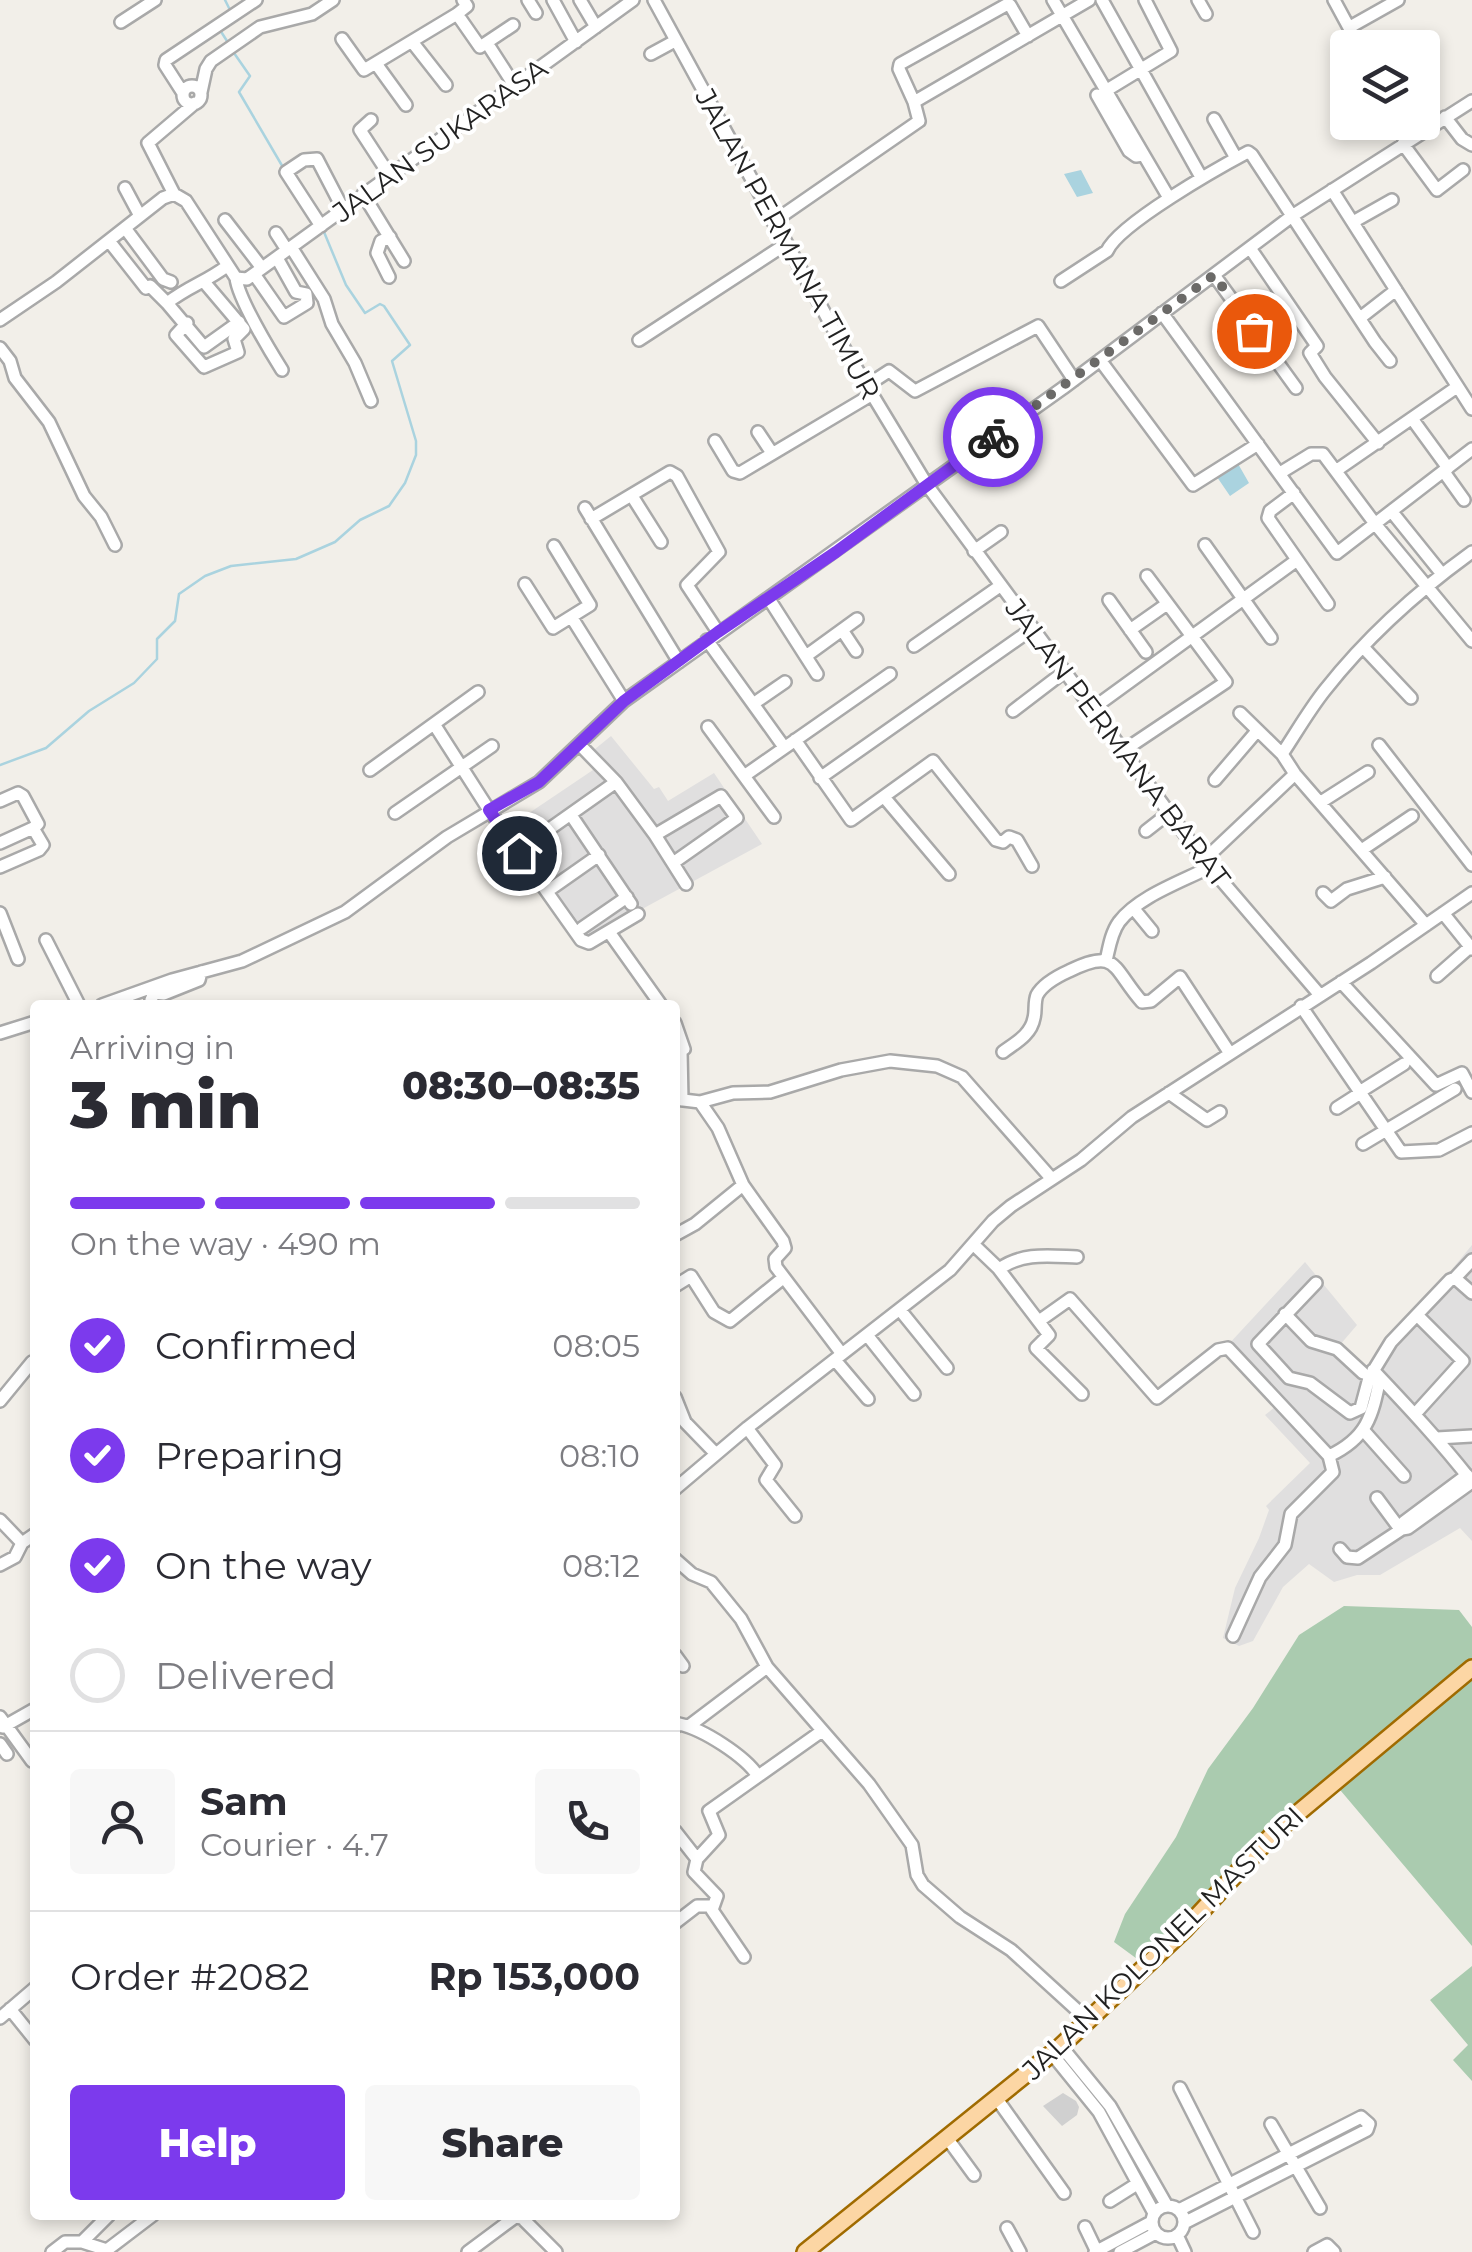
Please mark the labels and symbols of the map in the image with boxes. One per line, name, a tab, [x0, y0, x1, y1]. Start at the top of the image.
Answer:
street label: JALAN SUKARASA	[325, 50, 555, 230]
street label: JALAN PERMANA TIMUR	[688, 82, 888, 405]
pin	[1212, 289, 1297, 374]
courier	[943, 387, 1043, 487]
street label: JALAN PERMANA BARAT	[998, 591, 1238, 894]
pin	[477, 811, 562, 896]
street label: JALAN KOLONEL MASTURI	[1015, 1800, 1311, 2087]

